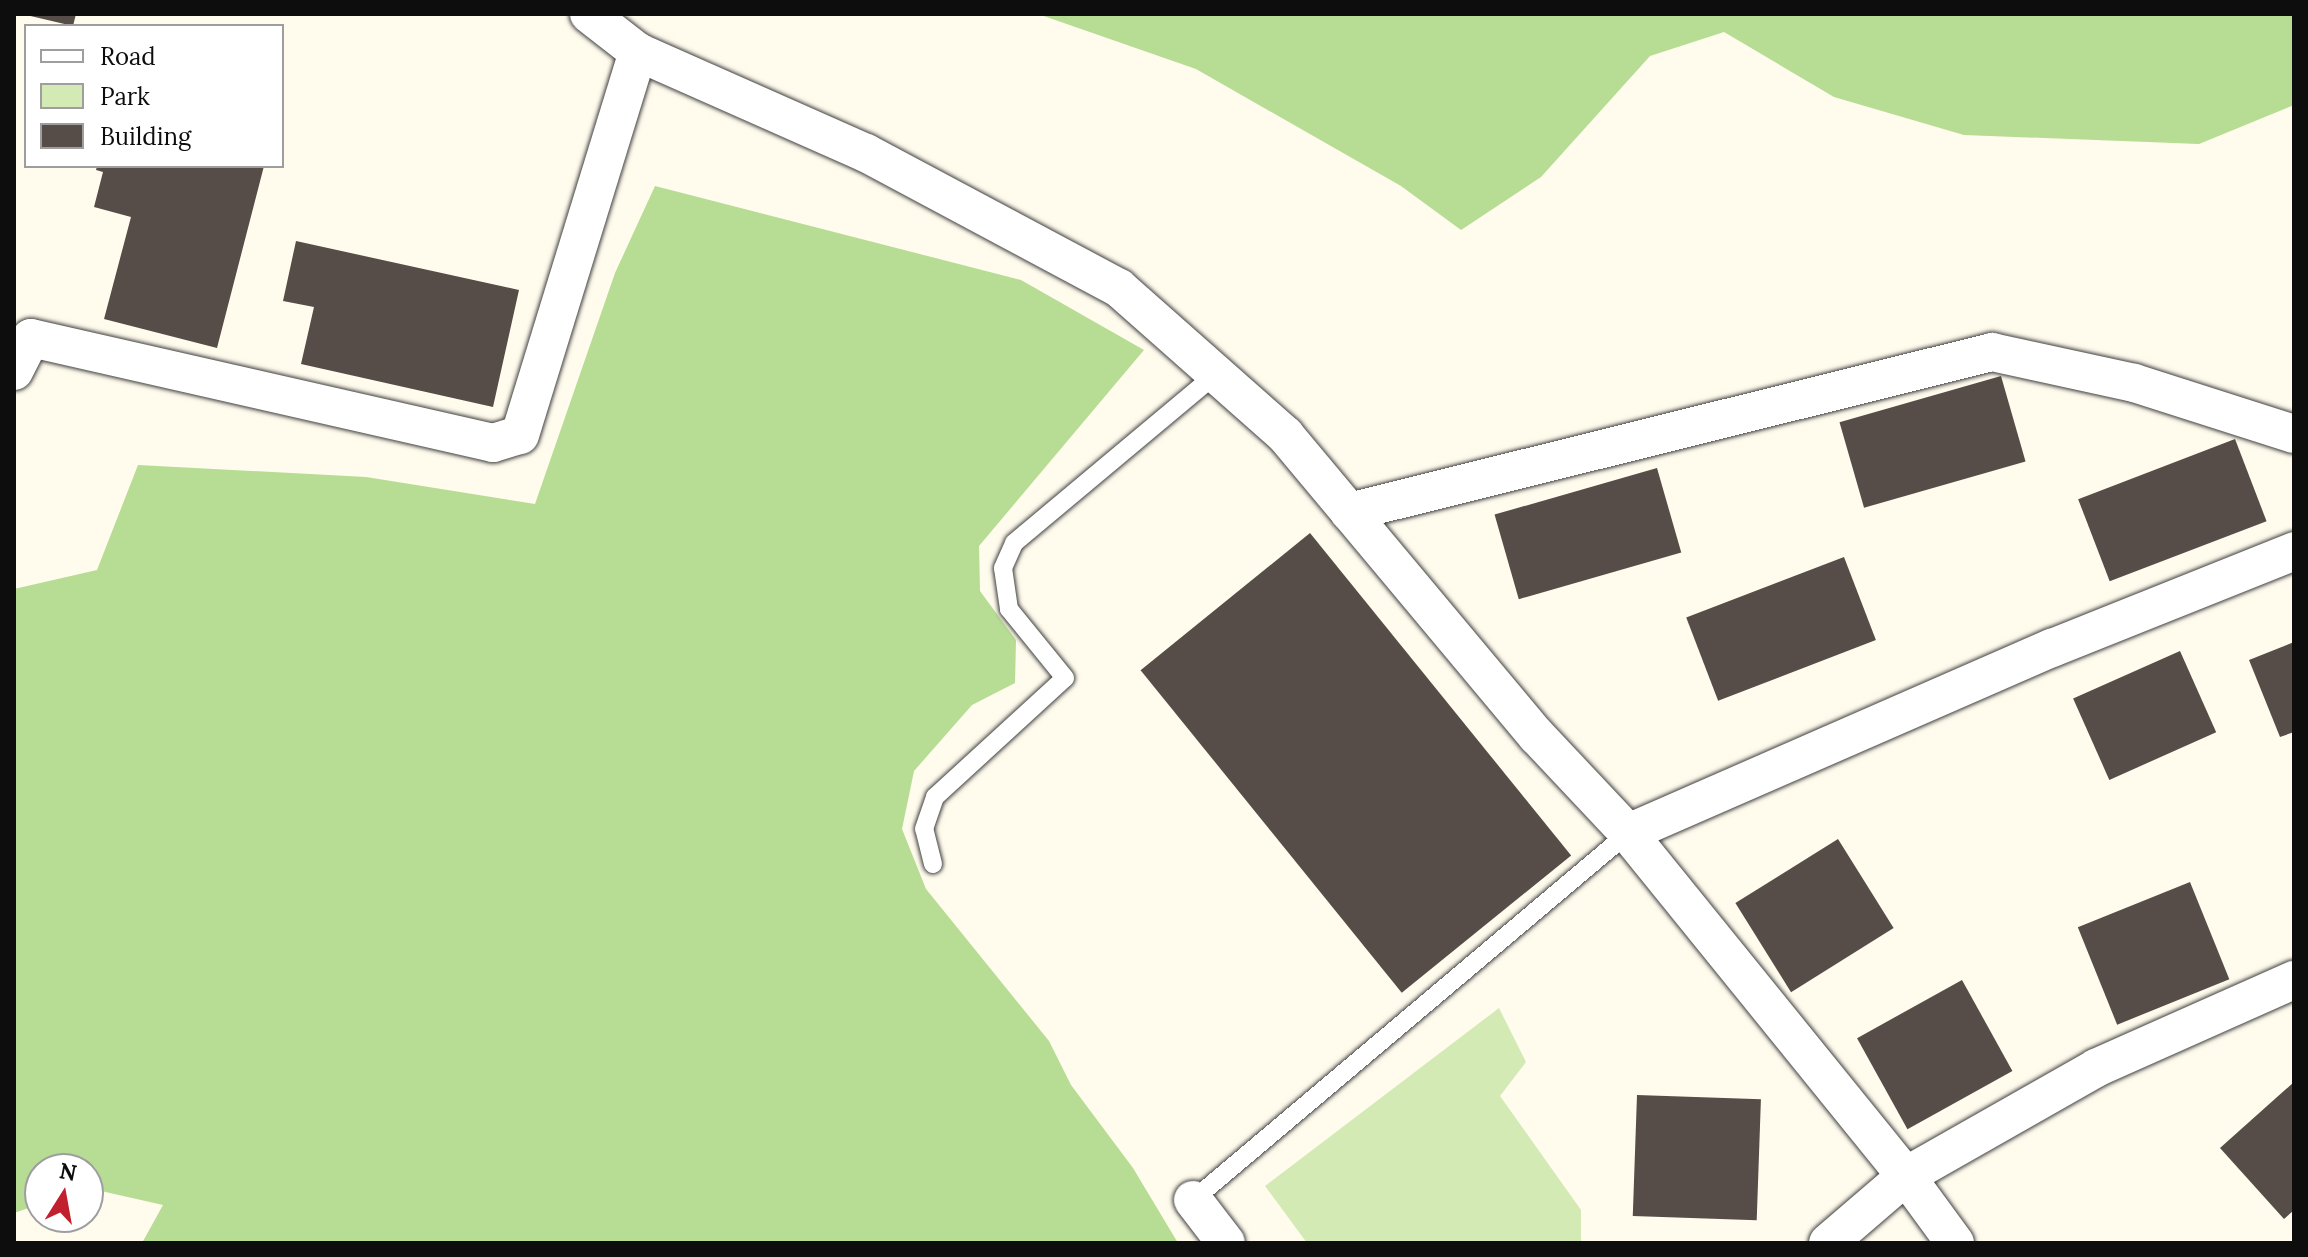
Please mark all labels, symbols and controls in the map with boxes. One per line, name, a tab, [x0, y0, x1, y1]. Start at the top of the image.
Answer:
legend	[24, 24, 284, 168]
text: Road	[100, 41, 156, 72]
text: Park	[100, 81, 150, 112]
text: Building	[100, 121, 191, 152]
north arrow	[24, 1153, 104, 1233]
text: N	[57, 1156, 79, 1187]

